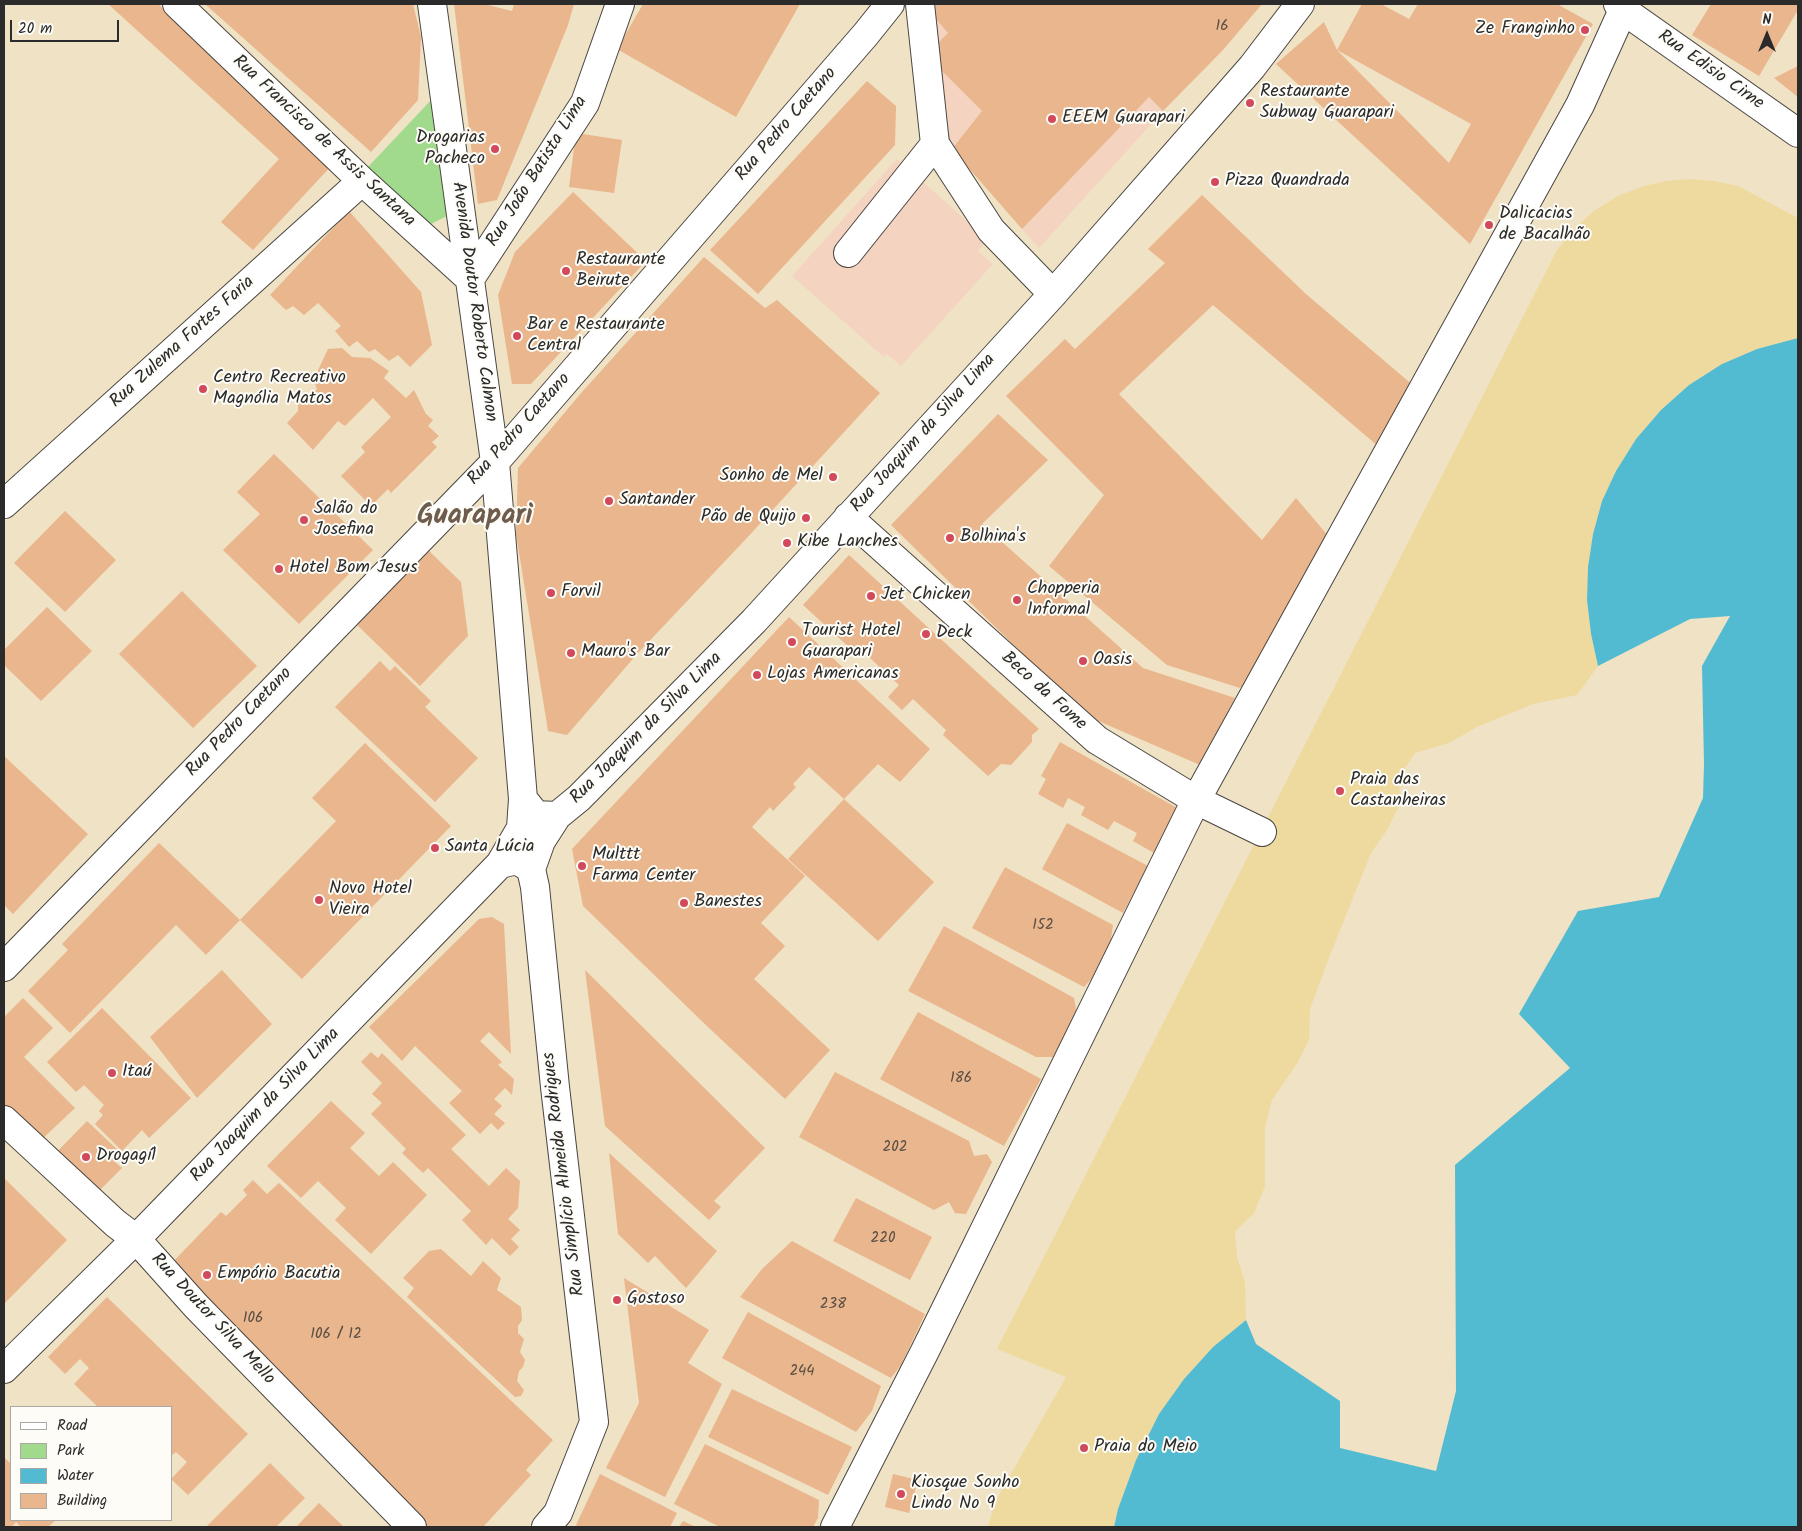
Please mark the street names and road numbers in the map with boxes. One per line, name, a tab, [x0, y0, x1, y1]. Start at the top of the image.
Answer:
street label: Rua Edisio Cirne	[1653, 26, 1767, 116]
street label: Rua Francisco de Assis Santana	[227, 51, 419, 233]
street label: Rua Pedro Caetano	[732, 64, 842, 186]
street label: Rua João Batista Lima	[483, 93, 593, 251]
street label: Avenida Doutor Roberto Calmon	[445, 181, 501, 423]
street label: Rua Zulema Fortes Faria	[106, 272, 260, 414]
street label: Rua Joaquim da Silva Lima	[847, 350, 1001, 518]
street label: Rua Pedro Caetano	[464, 369, 576, 491]
street label: Beco da Fome	[996, 648, 1090, 736]
street label: Rua Joaquim da Silva Lima	[567, 649, 727, 809]
street label: Rua Pedro Caetano	[182, 664, 298, 782]
street label: Rua Joaquim da Silva Lima	[187, 1024, 345, 1188]
street label: Rua Simplício Almeida Rodrigues	[539, 1051, 591, 1297]
street label: Rua Doutor Silva Mello	[145, 1250, 279, 1390]

